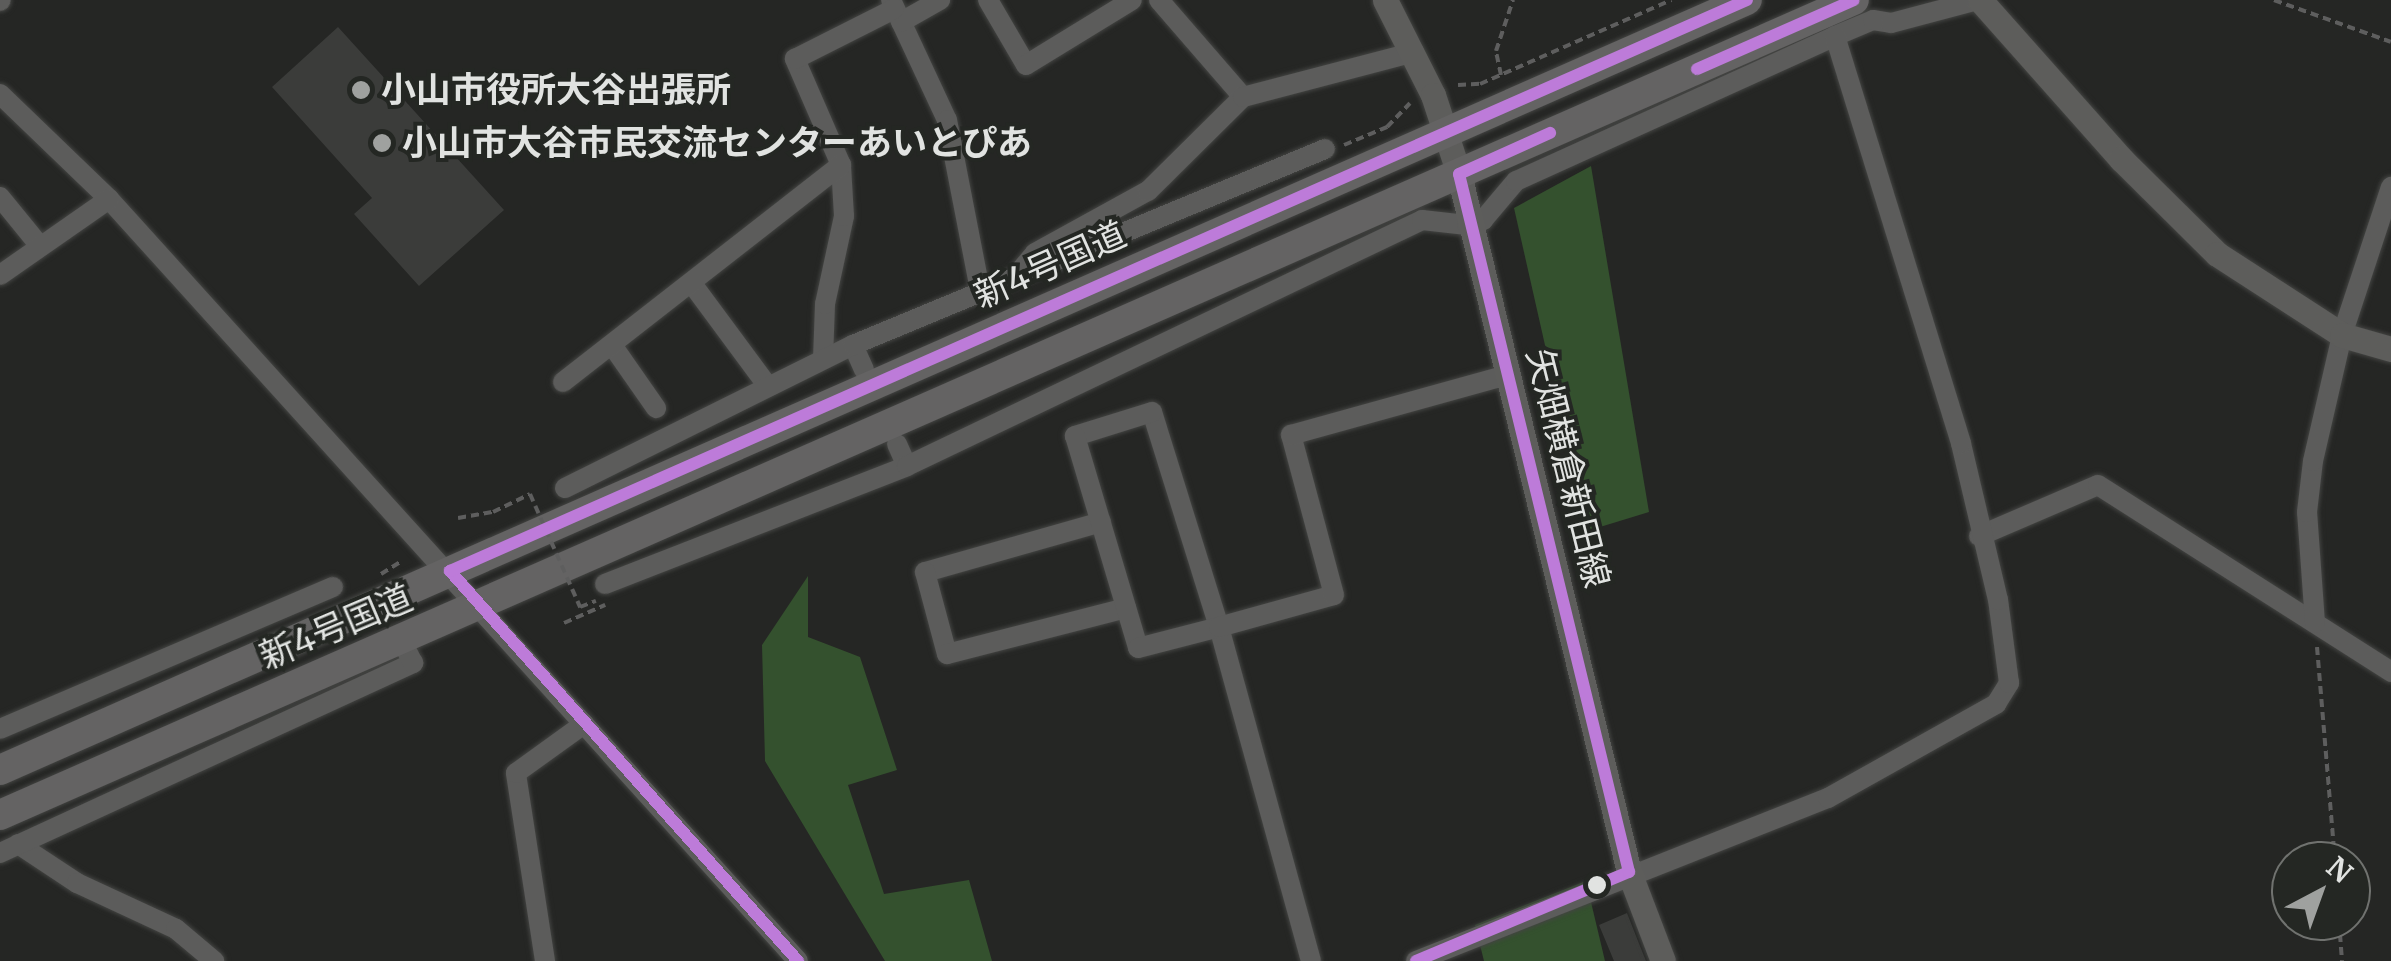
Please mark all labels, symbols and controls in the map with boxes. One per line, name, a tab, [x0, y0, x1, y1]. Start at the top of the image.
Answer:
place label: 小山市役所大谷出張所	[381, 69, 731, 111]
marker: 小山市役所大谷出張所	[350, 79, 372, 101]
place label: 小山市大谷市民交流センターあいとぴあ	[402, 122, 1032, 164]
marker: 小山市大谷市民交流センターあいとぴあ	[371, 132, 393, 154]
street label: 新4号国道	[968, 213, 1132, 317]
street label: 矢畑横倉新田線	[1518, 344, 1618, 592]
street label: 新4号国道	[253, 576, 419, 678]
north arrow	[2271, 841, 2371, 941]
text: N	[2319, 849, 2360, 891]
unlabelled marker	[1587, 875, 1607, 895]

